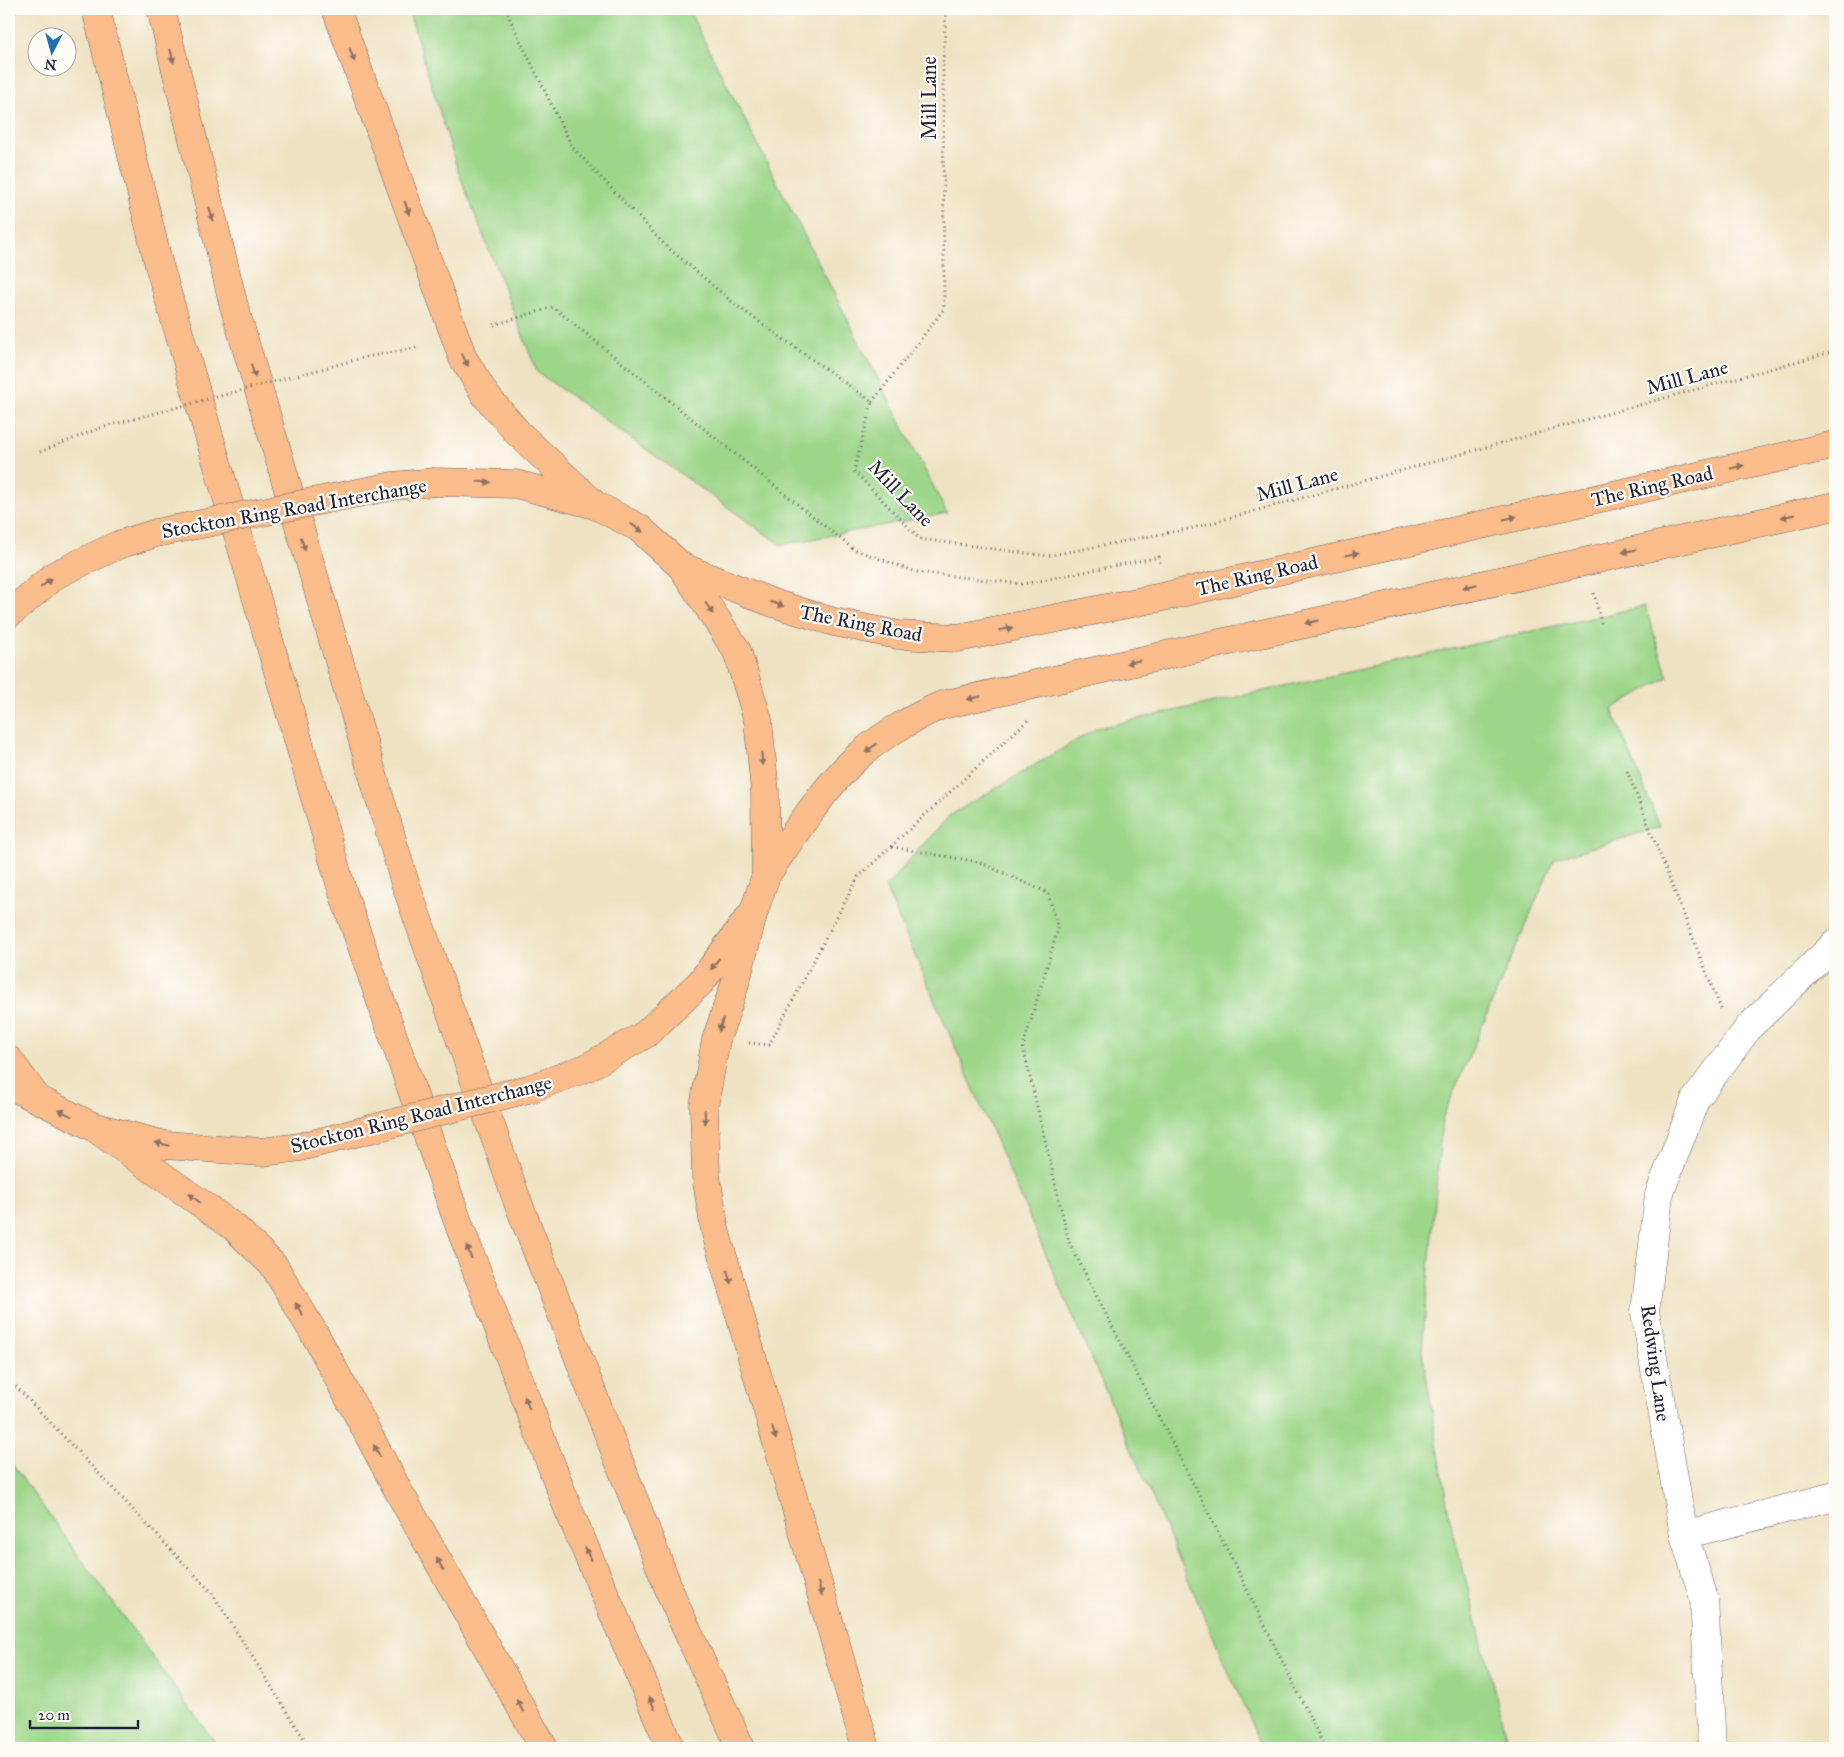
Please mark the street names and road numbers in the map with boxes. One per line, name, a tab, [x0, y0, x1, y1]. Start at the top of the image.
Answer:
street label: Mill Lane	[917, 56, 941, 140]
street label: Mill Lane	[1644, 355, 1730, 399]
street label: Mill Lane	[863, 455, 939, 531]
street label: The Ring Road	[1589, 460, 1715, 513]
street label: Mill Lane	[1254, 462, 1340, 506]
street label: Stockton Ring Road Interchange	[160, 473, 428, 544]
street label: The Ring Road	[1194, 549, 1320, 602]
street label: The Ring Road	[798, 599, 924, 648]
street label: Stockton Ring Road Interchange	[288, 1070, 554, 1159]
street label: Redwing Lane	[1635, 1303, 1676, 1423]

